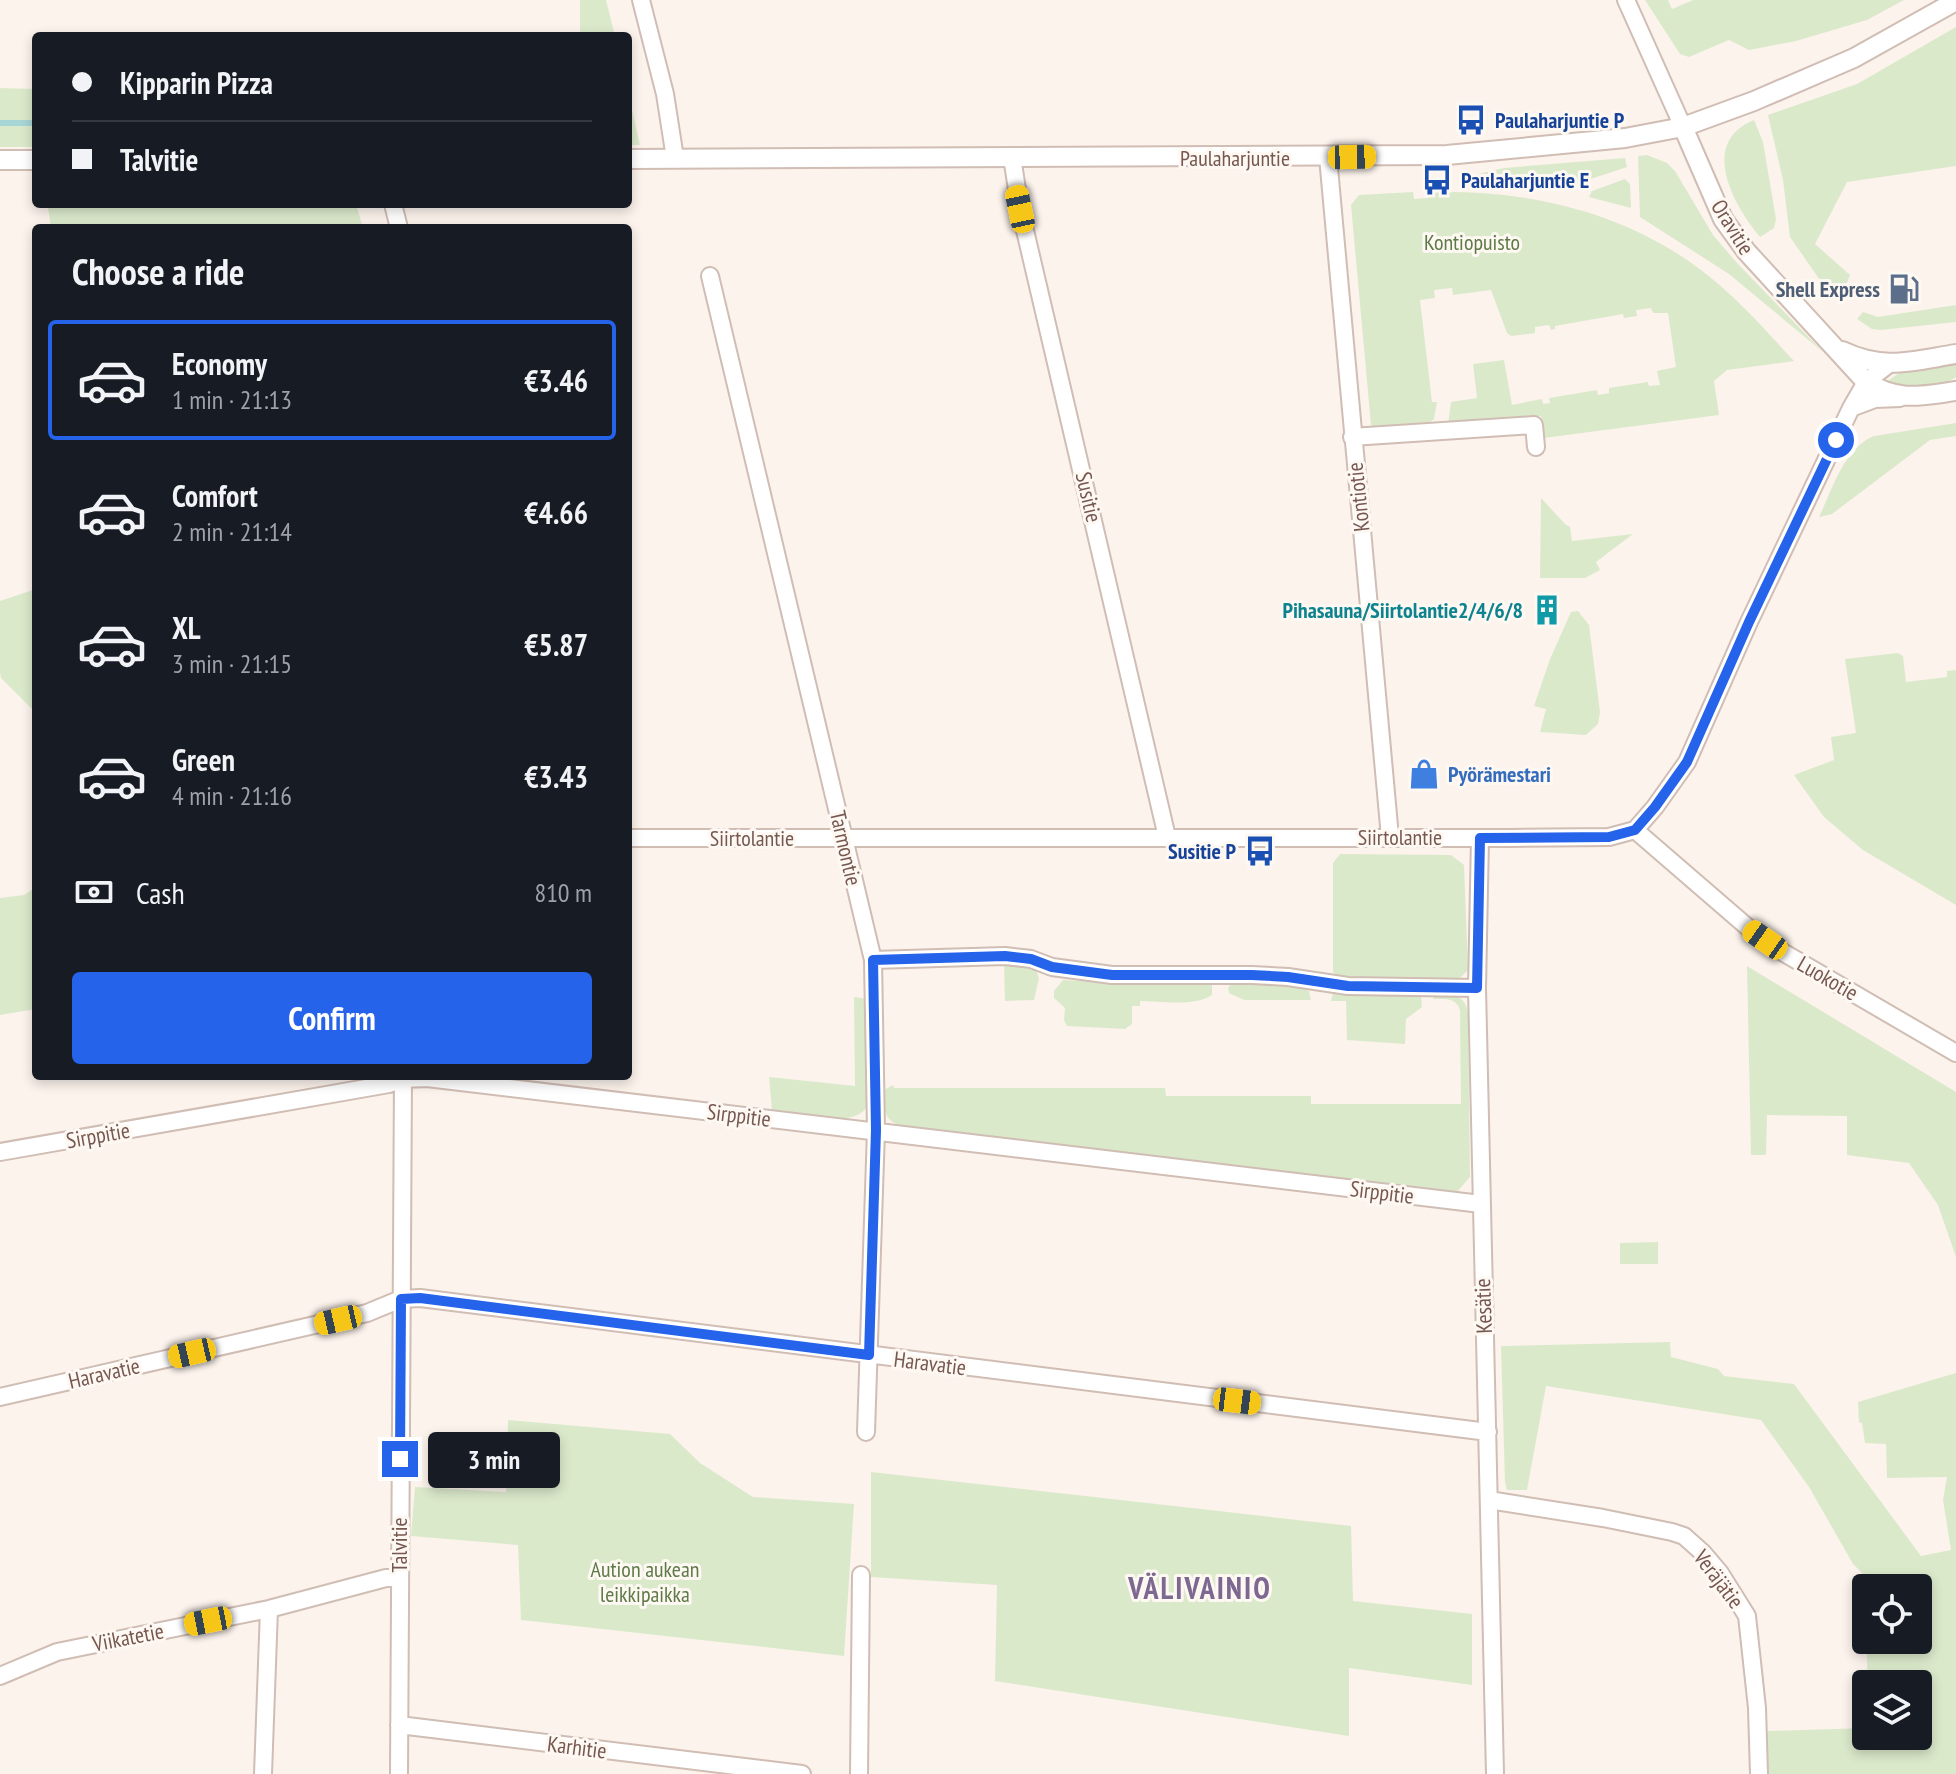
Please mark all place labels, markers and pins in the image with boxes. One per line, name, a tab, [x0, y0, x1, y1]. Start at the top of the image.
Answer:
bus stop icon: Paulaharjuntie P	[1454, 103, 1488, 137]
place label: Paulaharjuntie P	[1495, 106, 1625, 134]
bus stop icon: Paulaharjuntie E	[1420, 163, 1454, 197]
place label: Paulaharjuntie E	[1461, 166, 1589, 194]
fuel station icon: Shell Express	[1887, 272, 1921, 306]
place label: Shell Express	[1776, 275, 1880, 303]
building icon: Pihasauna/Siirtolantie2/4/6/8	[1530, 593, 1564, 627]
place label: Pihasauna/Siirtolantie2/4/6/8	[1282, 596, 1523, 624]
shop icon: Pyörämestari	[1407, 757, 1441, 791]
place label: Pyörämestari	[1448, 760, 1551, 788]
bus stop icon: Susitie P	[1243, 834, 1277, 868]
place label: Susitie P	[1168, 837, 1236, 865]

